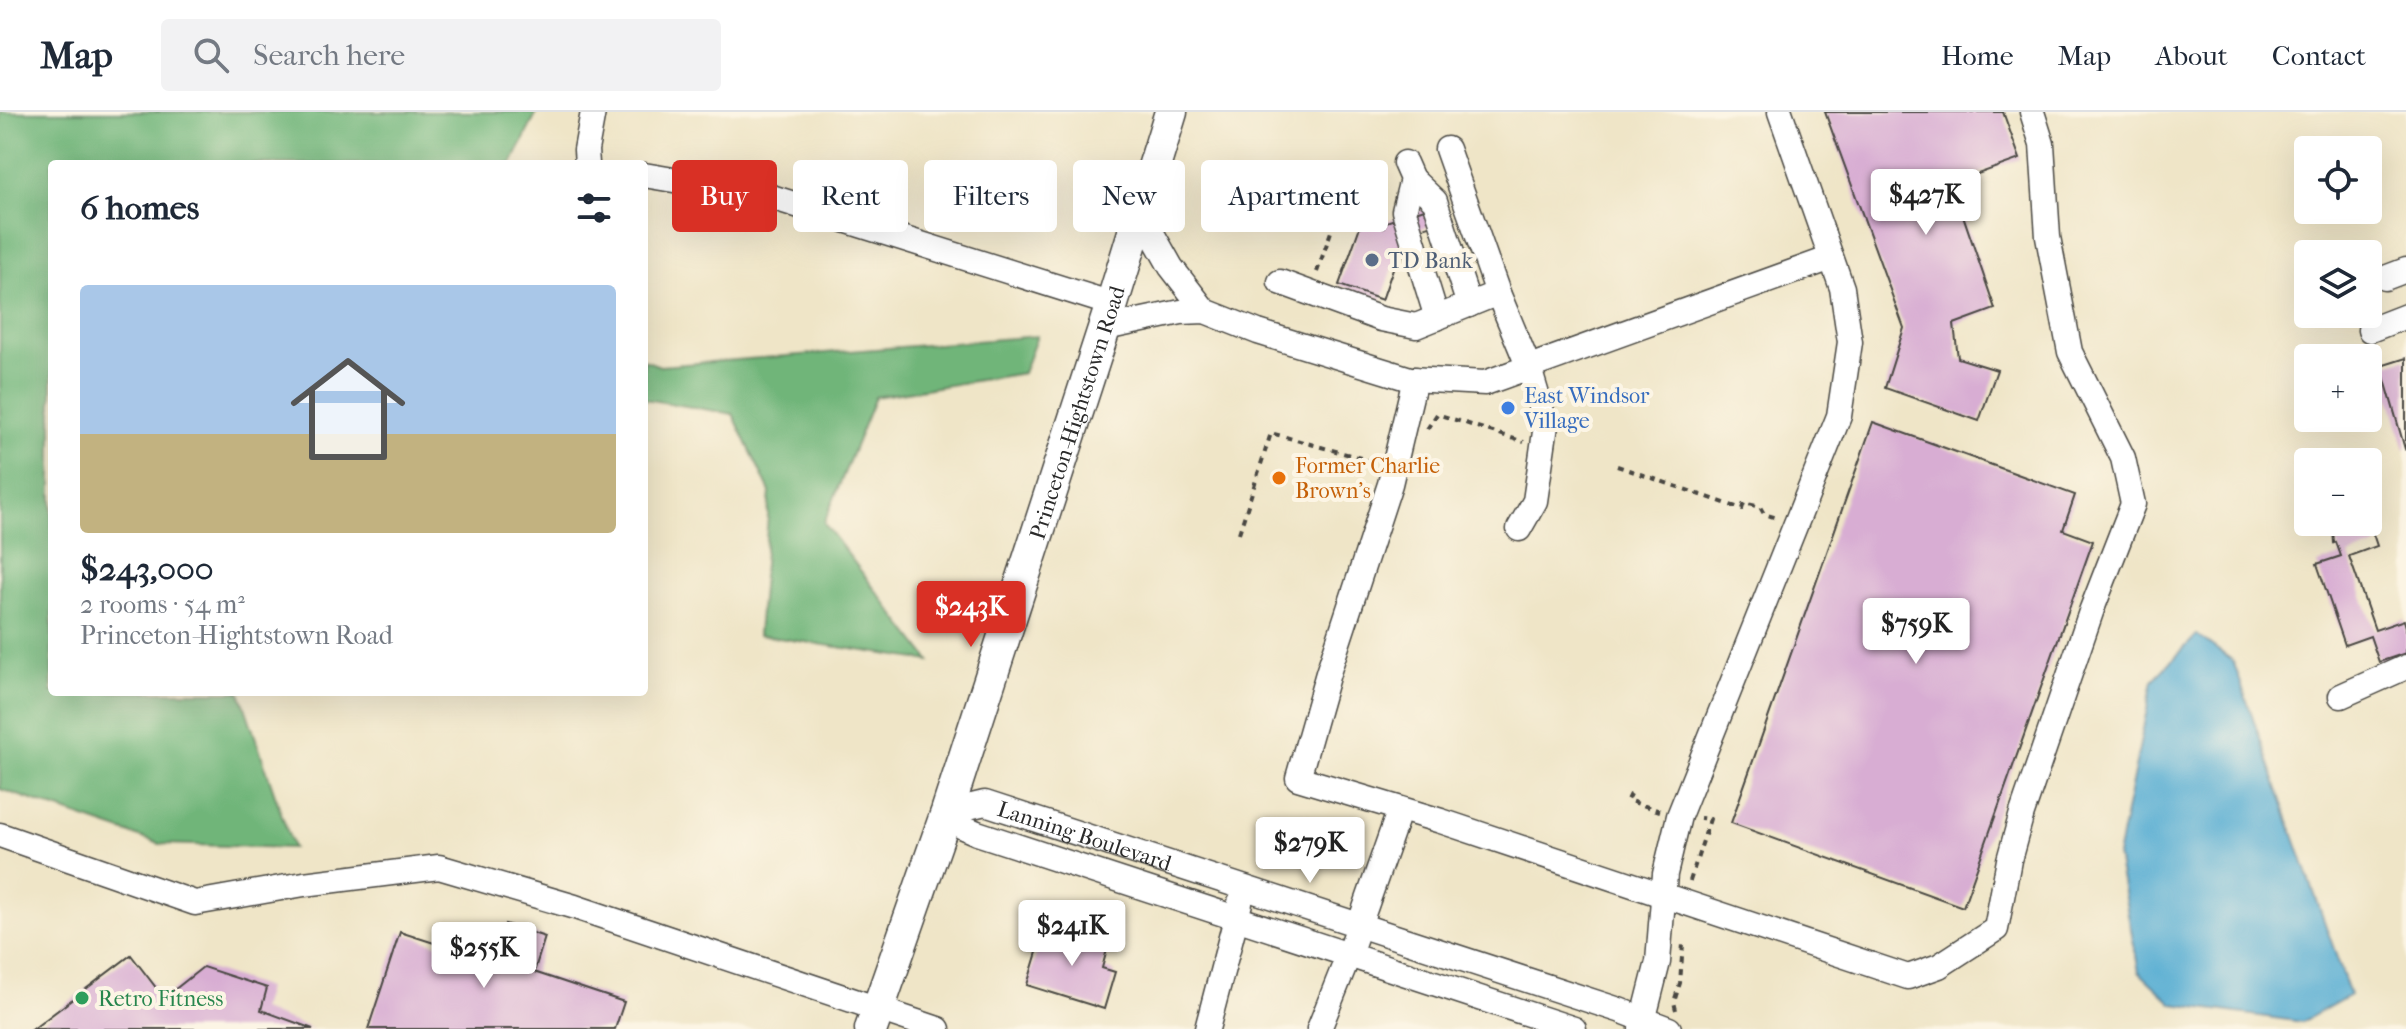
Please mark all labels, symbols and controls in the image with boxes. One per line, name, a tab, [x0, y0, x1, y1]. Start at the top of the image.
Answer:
search box	[161, 19, 721, 91]
text: Map	[40, 33, 113, 78]
icon: search	[189, 33, 233, 77]
text: Search here	[253, 38, 405, 73]
text: Home	[1941, 39, 2014, 72]
text: Map	[2058, 39, 2111, 72]
text: About	[2155, 39, 2228, 72]
text: Contact	[2272, 39, 2366, 72]
map controls	[2294, 136, 2382, 536]
button: locate	[2294, 136, 2382, 224]
chip: Buy	[672, 160, 777, 232]
chip: Rent	[793, 160, 908, 232]
chip: Filters	[924, 160, 1057, 232]
chip: New	[1073, 160, 1185, 232]
chip: Apartment	[1201, 160, 1388, 232]
pin: $427K	[1870, 169, 1982, 237]
text: $427K	[1889, 179, 1963, 210]
icon: filters	[572, 186, 616, 230]
text: 6 homes	[80, 188, 199, 228]
button: layers	[2294, 240, 2382, 328]
place label: TD Bank	[1388, 248, 1474, 274]
marker: TD Bank	[1363, 251, 1381, 269]
street label: Princeton-Hightstown Road	[1024, 282, 1131, 543]
icon: home	[276, 337, 420, 481]
button: +	[2294, 344, 2382, 432]
place label: East Windsor Village	[1523, 383, 1650, 434]
marker: East Windsor Village	[1499, 399, 1517, 417]
button: −	[2294, 448, 2382, 536]
place label: Former Charlie Brown's	[1295, 453, 1440, 504]
marker: Former Charlie Brown's	[1270, 469, 1288, 487]
text: $243,000	[80, 549, 214, 589]
pin: $243K	[915, 581, 1027, 649]
text: 2 rooms · 54 m²	[80, 589, 245, 620]
text: $243K	[935, 591, 1007, 622]
pin: $759K	[1860, 598, 1972, 666]
text: $759K	[1881, 608, 1951, 639]
text: Princeton-Hightstown Road	[80, 620, 393, 651]
street label: Lanning Boulevard	[994, 796, 1176, 877]
pin: $279K	[1254, 817, 1366, 885]
text: $279K	[1274, 827, 1346, 858]
pin: $241K	[1016, 900, 1128, 968]
text: $241K	[1036, 910, 1108, 941]
pin: $255K	[428, 922, 540, 990]
text: $255K	[450, 932, 518, 963]
place label: Retro Fitness	[98, 986, 223, 1012]
marker: Retro Fitness	[73, 989, 91, 1007]

